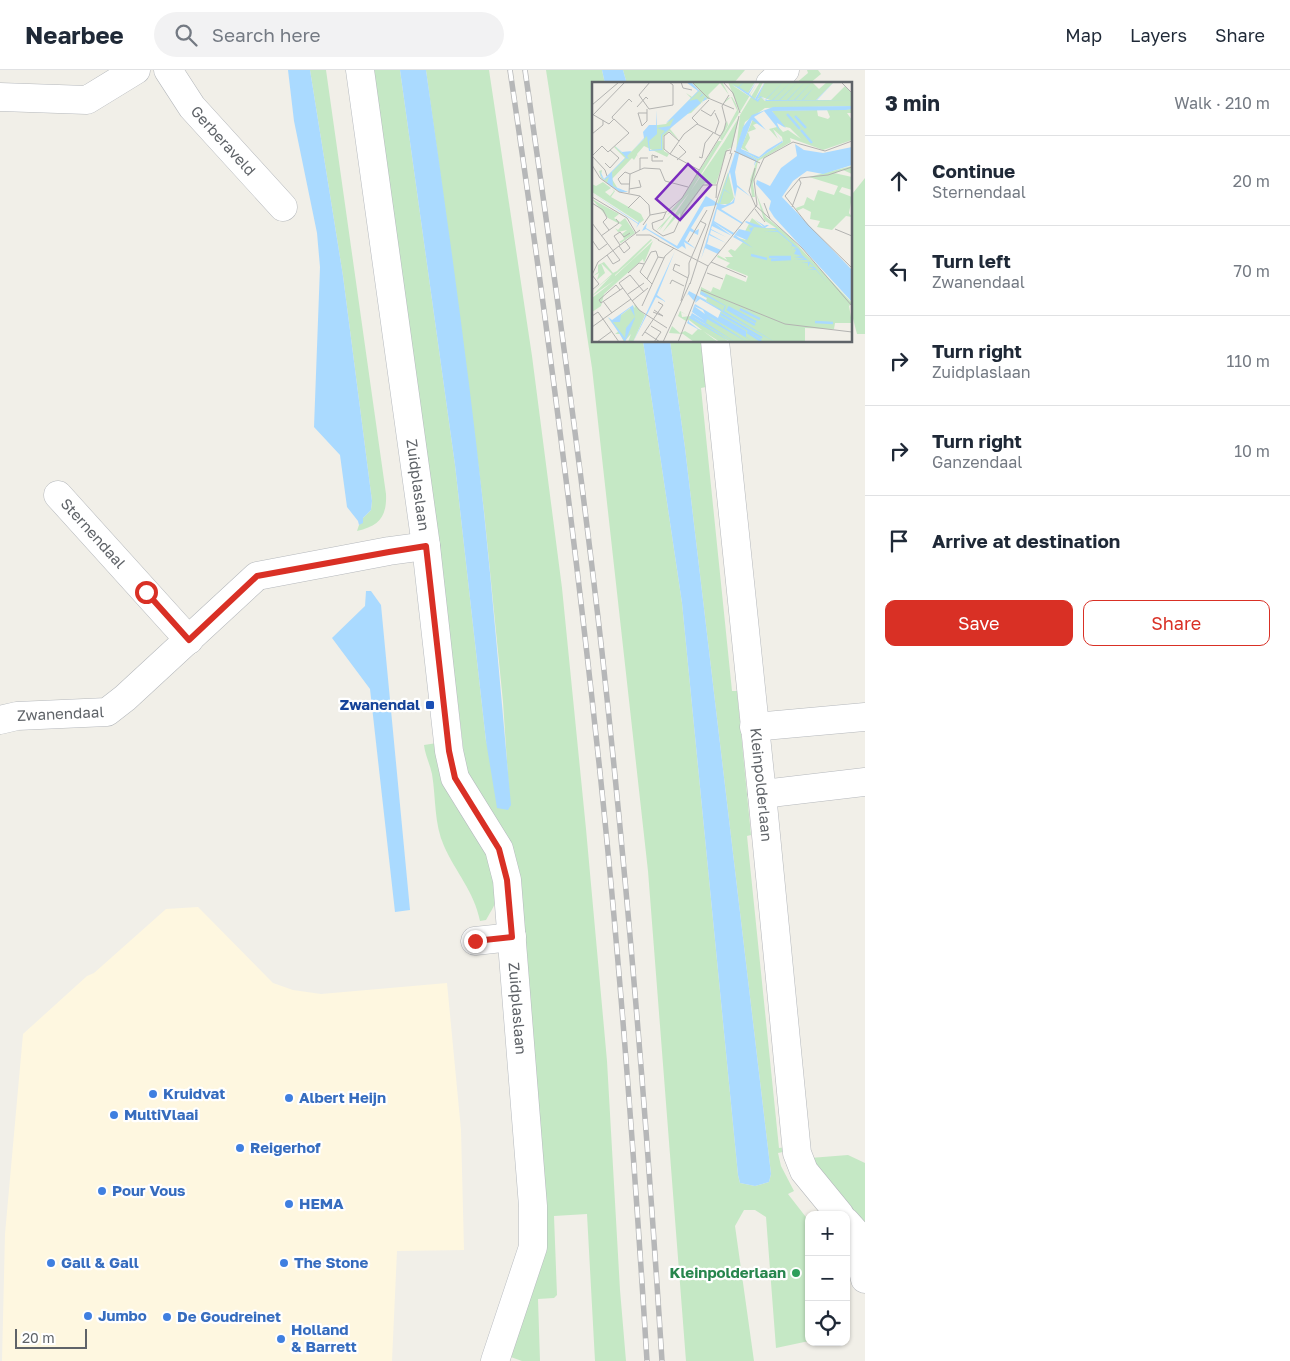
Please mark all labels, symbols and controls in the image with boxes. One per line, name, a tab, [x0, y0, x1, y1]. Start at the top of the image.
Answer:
search box	[154, 12, 504, 57]
text: Nearbee	[25, 20, 124, 49]
icon: search	[172, 21, 200, 49]
text: Search here	[212, 23, 321, 46]
text: Map	[1065, 24, 1102, 46]
text: Layers	[1130, 24, 1187, 46]
text: Share	[1215, 24, 1265, 46]
inset map	[592, 82, 852, 342]
text: 3 min	[885, 90, 940, 116]
text: Walk · 210 m	[1174, 93, 1270, 113]
street label: Gerberaveld	[187, 102, 260, 179]
text: Continue	[932, 159, 1015, 182]
icon: ahead	[885, 167, 913, 195]
text: 20 m	[1233, 171, 1270, 191]
text: Sternendaal	[932, 182, 1026, 202]
text: Turn left	[932, 249, 1011, 272]
icon: left	[885, 257, 913, 285]
text: 70 m	[1233, 261, 1270, 281]
text: Zwanendaal	[932, 272, 1025, 292]
text: Turn right	[932, 339, 1022, 362]
icon: right	[885, 347, 913, 375]
text: 110 m	[1226, 351, 1270, 371]
text: Zuidplaslaan	[932, 362, 1031, 382]
text: Turn right	[932, 429, 1022, 452]
icon: right	[885, 437, 913, 465]
street label: Zuidplaslaan	[403, 438, 434, 532]
text: 10 m	[1234, 441, 1270, 461]
text: Ganzendaal	[932, 452, 1022, 472]
street label: Sternendaal	[57, 494, 130, 572]
icon: arrive	[885, 527, 913, 555]
text: Arrive at destination	[932, 529, 1120, 552]
route start	[135, 581, 158, 604]
button: Save	[885, 600, 1073, 646]
button: Share	[1083, 600, 1270, 646]
place label: Zwanendal	[340, 695, 420, 713]
marker: Zwanendal	[424, 699, 436, 711]
street label: Zwanendaal	[16, 702, 105, 724]
street label: Kleinpolderlaan	[747, 727, 777, 842]
route end	[464, 930, 487, 953]
street label: Zuidplaslaan	[506, 962, 531, 1055]
place label: Kruidvat	[163, 1084, 225, 1102]
marker: Kruidvat	[147, 1088, 159, 1100]
place label: Albert Heijn	[299, 1088, 386, 1106]
marker: Albert Heijn	[283, 1092, 295, 1104]
place label: MultiVlaai	[124, 1105, 198, 1123]
marker: MultiVlaai	[108, 1109, 120, 1121]
place label: Reigerhof	[250, 1138, 321, 1156]
marker: Reigerhof	[234, 1142, 246, 1154]
place label: Pour Vous	[112, 1181, 186, 1199]
marker: Pour Vous	[96, 1185, 108, 1197]
place label: HEMA	[299, 1194, 344, 1212]
marker: HEMA	[283, 1198, 295, 1210]
map controls	[805, 1211, 850, 1346]
button: +	[805, 1211, 850, 1256]
place label: Gall & Gall	[61, 1253, 139, 1271]
place label: The Stone	[294, 1253, 368, 1271]
button: −	[805, 1256, 850, 1301]
marker: Gall & Gall	[45, 1257, 57, 1269]
marker: The Stone	[278, 1257, 290, 1269]
place label: Kleinpolderlaan	[670, 1263, 786, 1281]
marker: Kleinpolderlaan	[790, 1267, 802, 1279]
button: locate	[805, 1301, 850, 1346]
place label: Jumbo	[98, 1306, 147, 1324]
place label: De Goudreinet	[177, 1307, 281, 1325]
marker: Jumbo	[82, 1310, 94, 1322]
marker: De Goudreinet	[161, 1311, 173, 1323]
place label: Holland & Barrett	[291, 1320, 357, 1355]
scale bar	[15, 1326, 88, 1349]
text: 20 m	[22, 1329, 55, 1346]
marker: Holland & Barrett	[275, 1333, 287, 1345]

